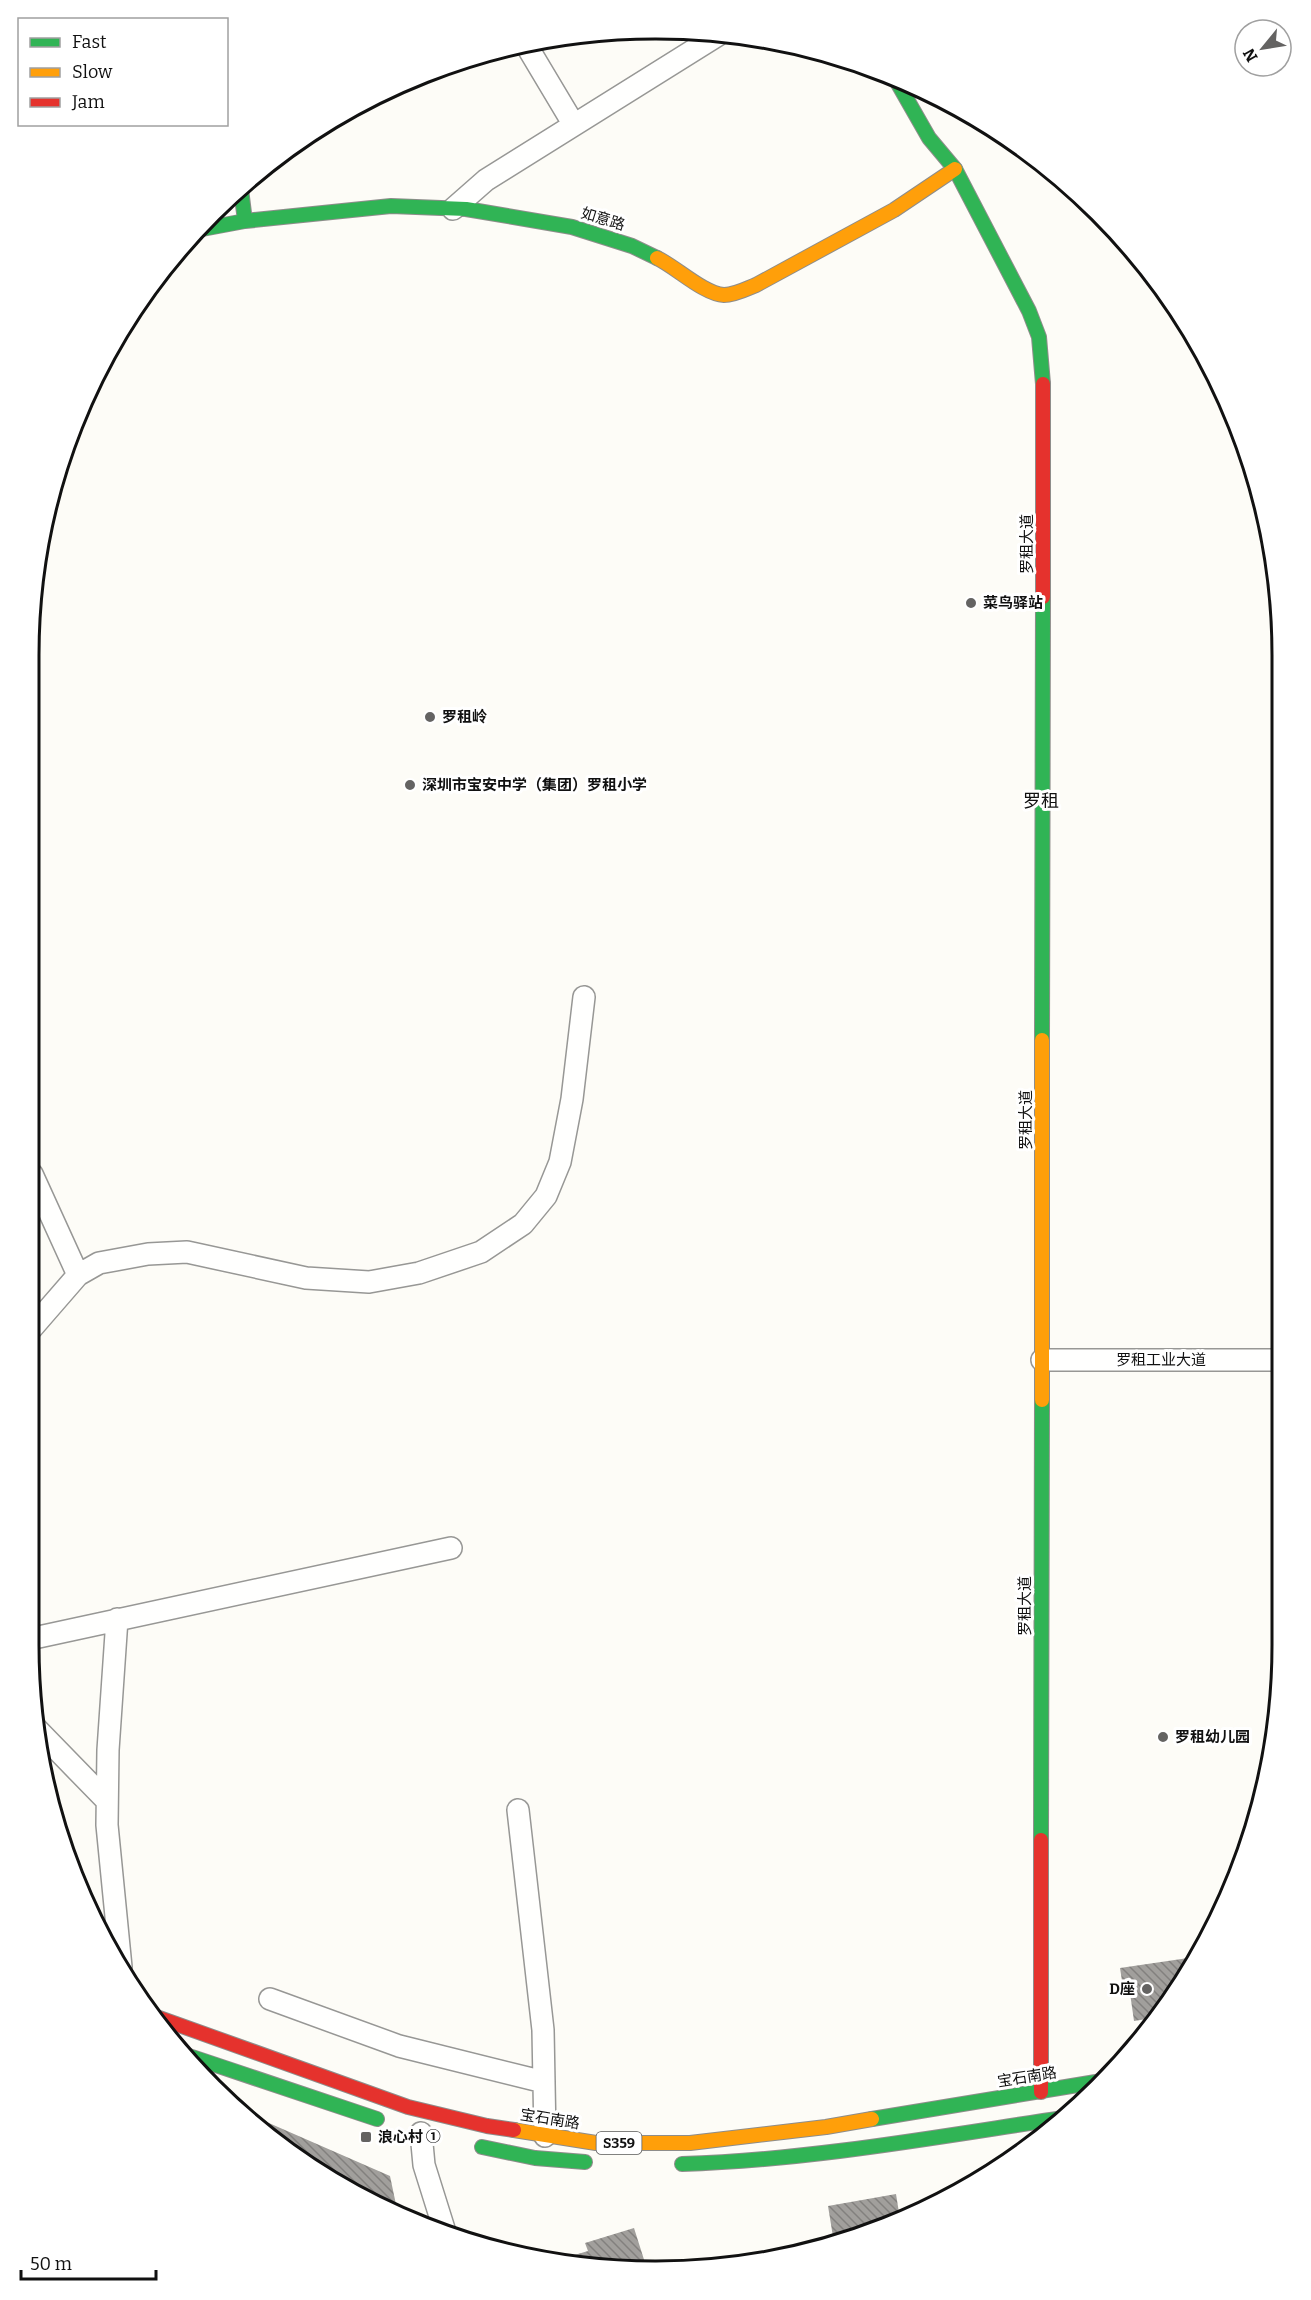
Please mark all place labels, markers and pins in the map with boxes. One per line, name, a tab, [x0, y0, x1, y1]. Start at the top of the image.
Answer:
place label: 菜鸟驿站	[983, 594, 1043, 612]
marker: 菜鸟驿站	[964, 596, 978, 610]
place label: 罗租岭	[442, 708, 487, 726]
marker: 罗租岭	[423, 710, 437, 724]
place label: 深圳市宝安中学（集团）罗租小学	[422, 776, 647, 794]
marker: 深圳市宝安中学（集团）罗租小学	[403, 778, 417, 792]
place label: 罗租幼儿园	[1175, 1728, 1250, 1746]
marker: 罗租幼儿园	[1156, 1730, 1170, 1744]
place label: D座	[1109, 1980, 1135, 1998]
marker: D座	[1140, 1982, 1154, 1996]
place label: 浪心村 ①	[378, 2128, 441, 2146]
marker: 浪心村 ①	[359, 2130, 373, 2144]

